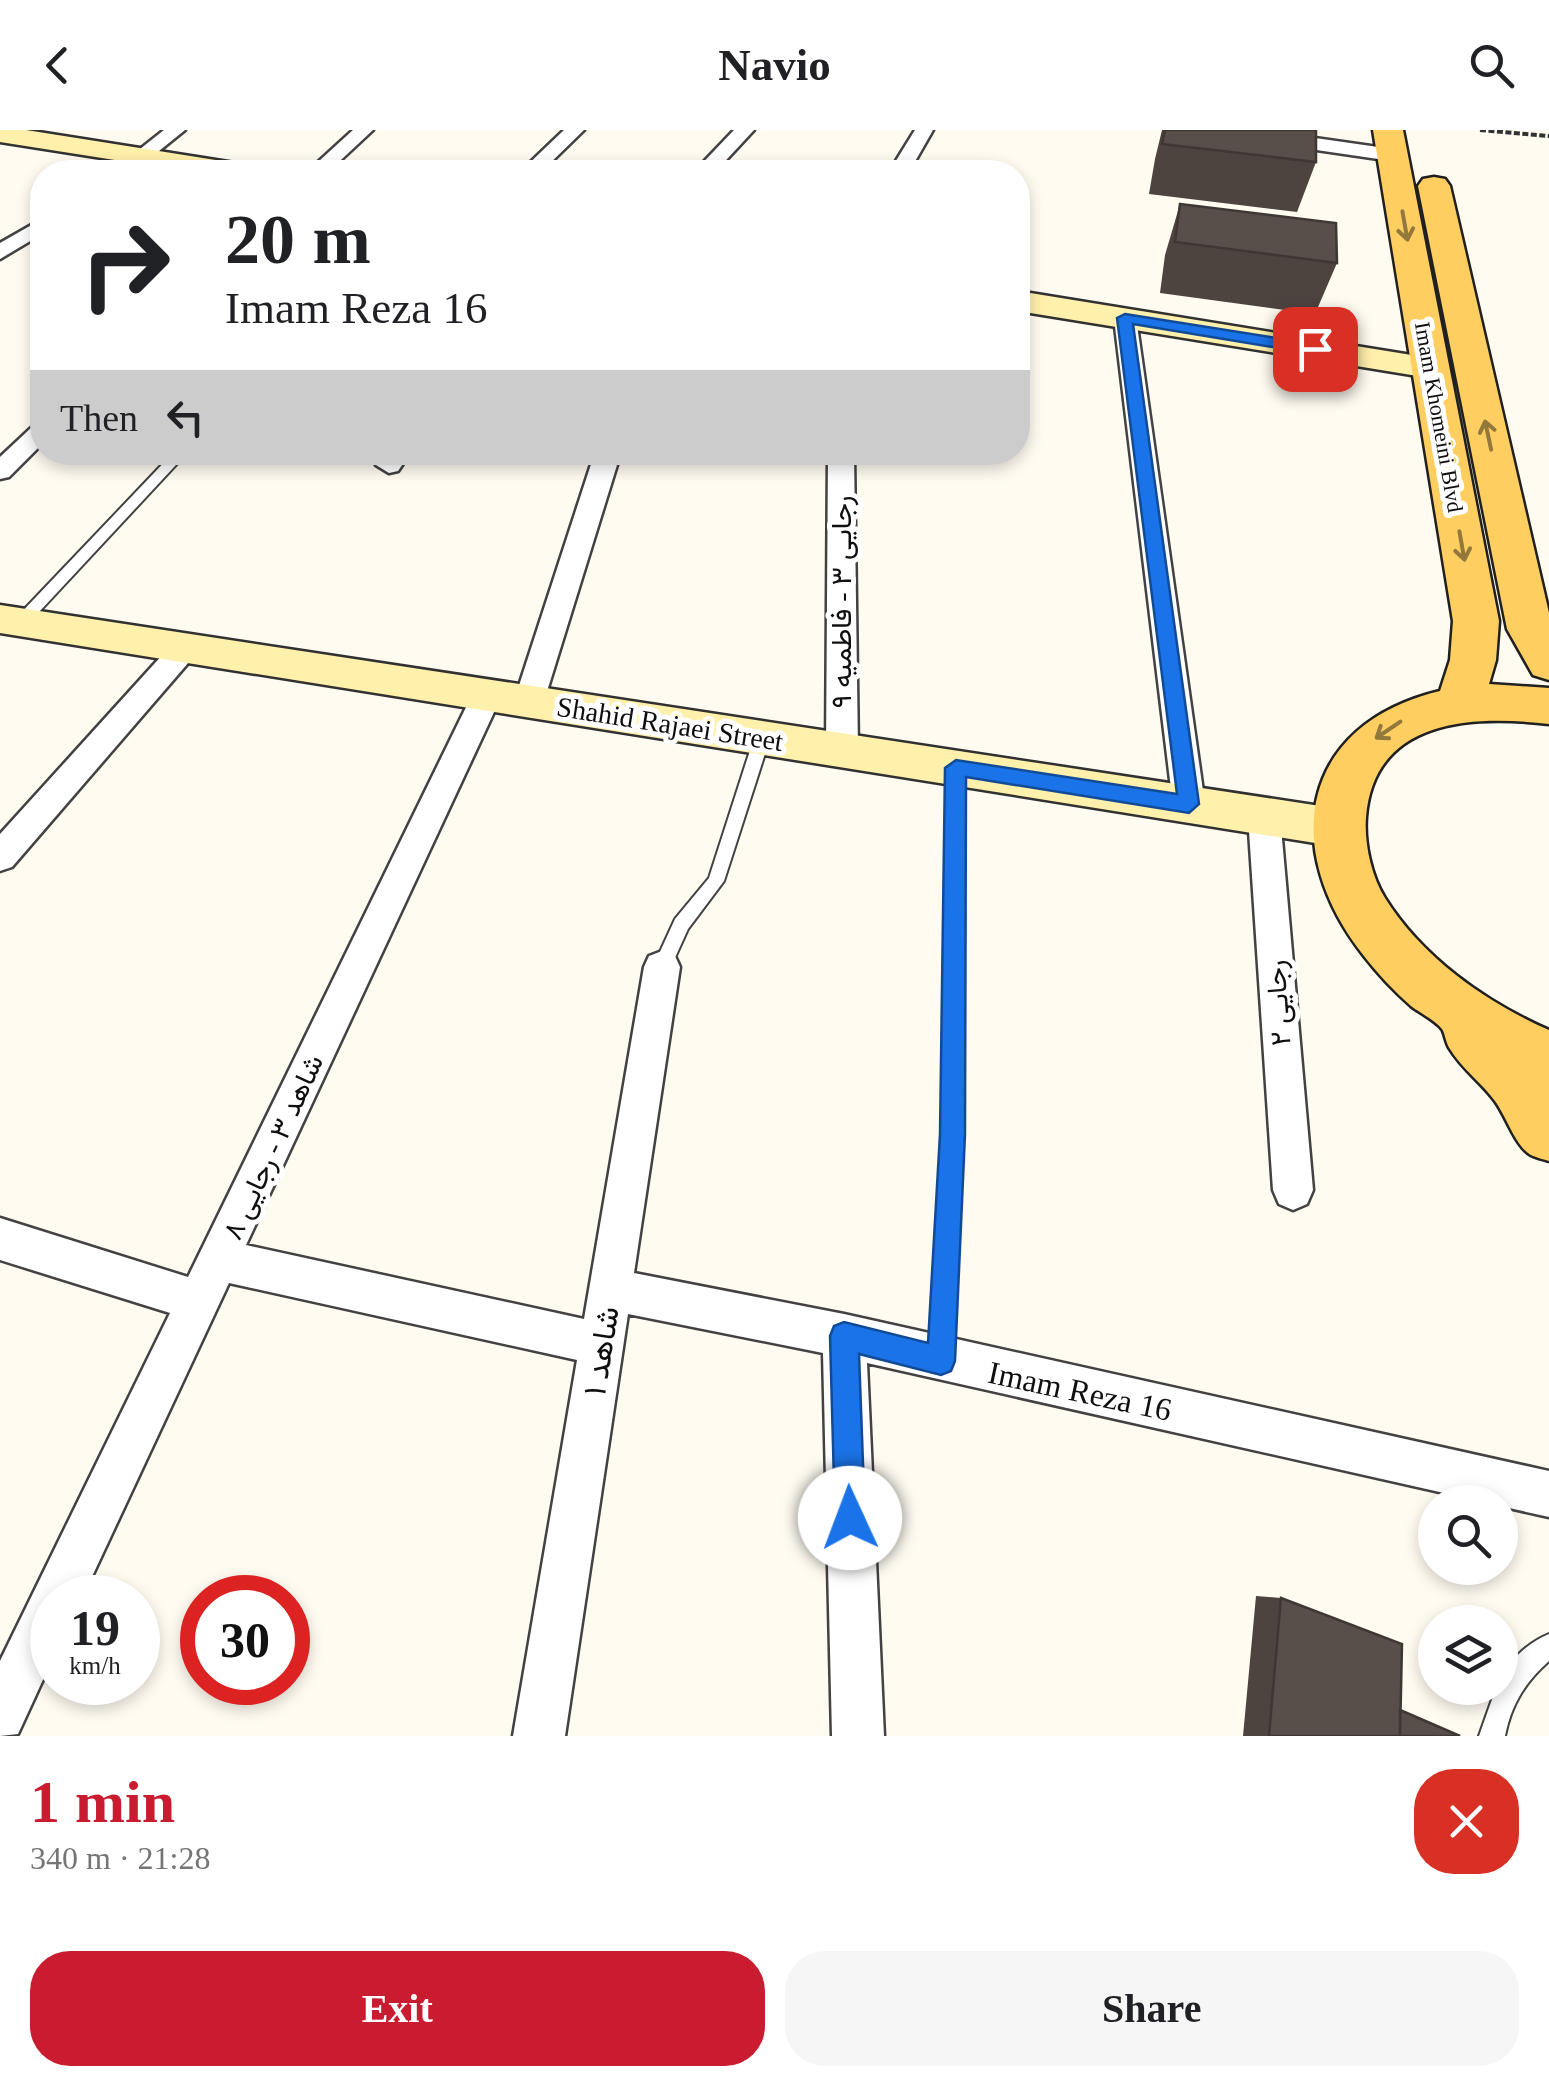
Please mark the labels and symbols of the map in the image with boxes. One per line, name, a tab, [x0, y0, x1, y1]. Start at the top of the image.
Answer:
one-way arrow	[1396, 209, 1415, 242]
pin	[1273, 307, 1358, 392]
street label: Imam Khomeini Blvd	[1410, 320, 1468, 514]
one-way arrow	[1478, 420, 1496, 452]
street label: رجایی ۳ - فاطمیه ۹	[826, 496, 859, 708]
one-way arrow	[1453, 529, 1472, 562]
street label: Shahid Rajaei Street	[555, 691, 786, 757]
one-way arrow	[1375, 720, 1402, 740]
street label: رجایی ۲	[1260, 959, 1298, 1047]
street label: شاهد ۳ - رجایی ۸	[217, 1050, 331, 1245]
street label: شاهد ۱	[576, 1304, 626, 1398]
street label: Imam Reza 16	[985, 1354, 1175, 1428]
position arrow	[798, 1466, 902, 1570]
speed limit sign: 30	[180, 1575, 310, 1705]

